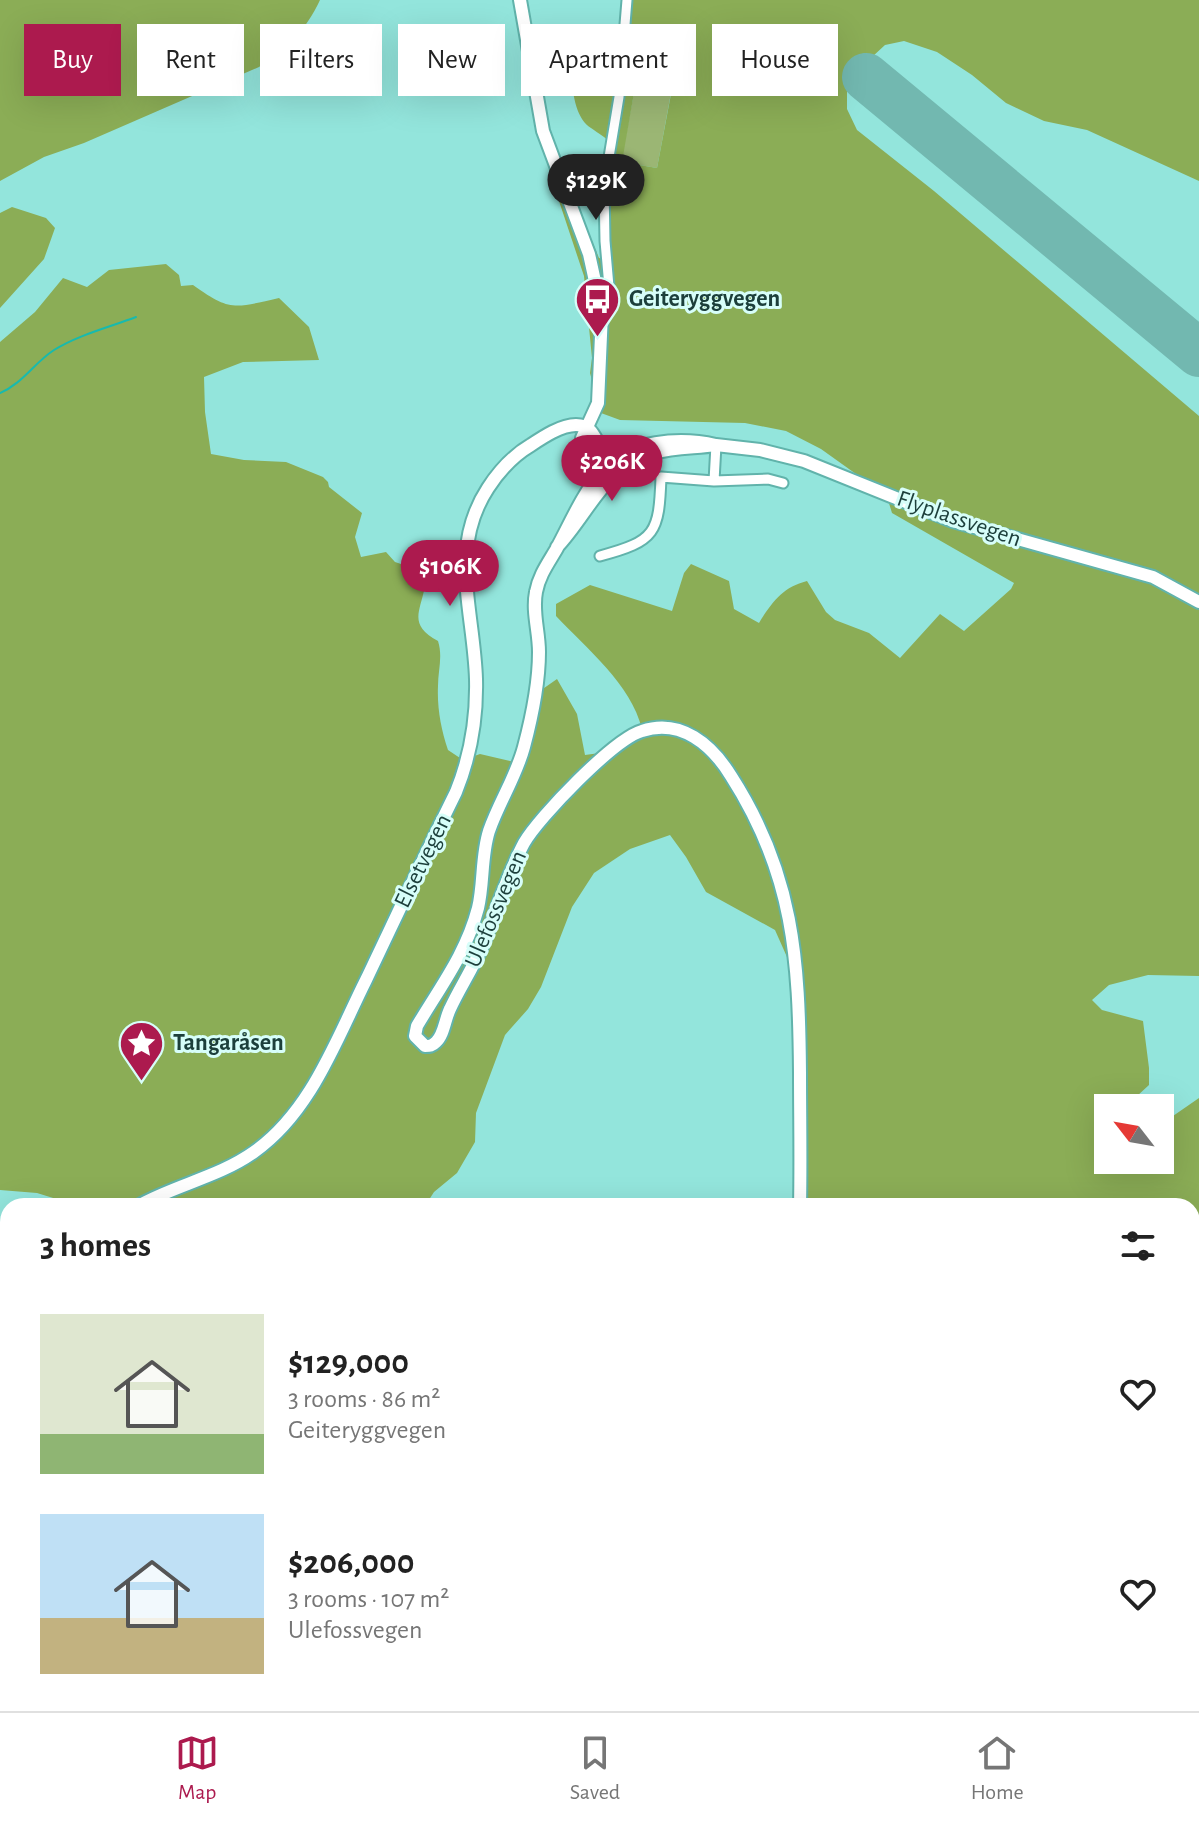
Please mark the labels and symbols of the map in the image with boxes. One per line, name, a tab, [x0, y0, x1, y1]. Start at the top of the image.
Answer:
pin: $129K	[540, 154, 652, 222]
bus stop icon: Geiteryggvegen	[574, 275, 622, 338]
place label: Geiteryggvegen	[629, 287, 780, 311]
pin: $206K	[556, 435, 668, 503]
street label: Flyplassvegen	[894, 487, 1024, 551]
pin: $106K	[394, 540, 506, 608]
street label: Elsetvegen	[390, 810, 456, 912]
street label: Ulefossvegen	[461, 847, 531, 971]
place icon: Tangaråsen	[118, 1019, 166, 1082]
place label: Tangaråsen	[173, 1031, 284, 1055]
north arrow	[1094, 1094, 1174, 1174]

